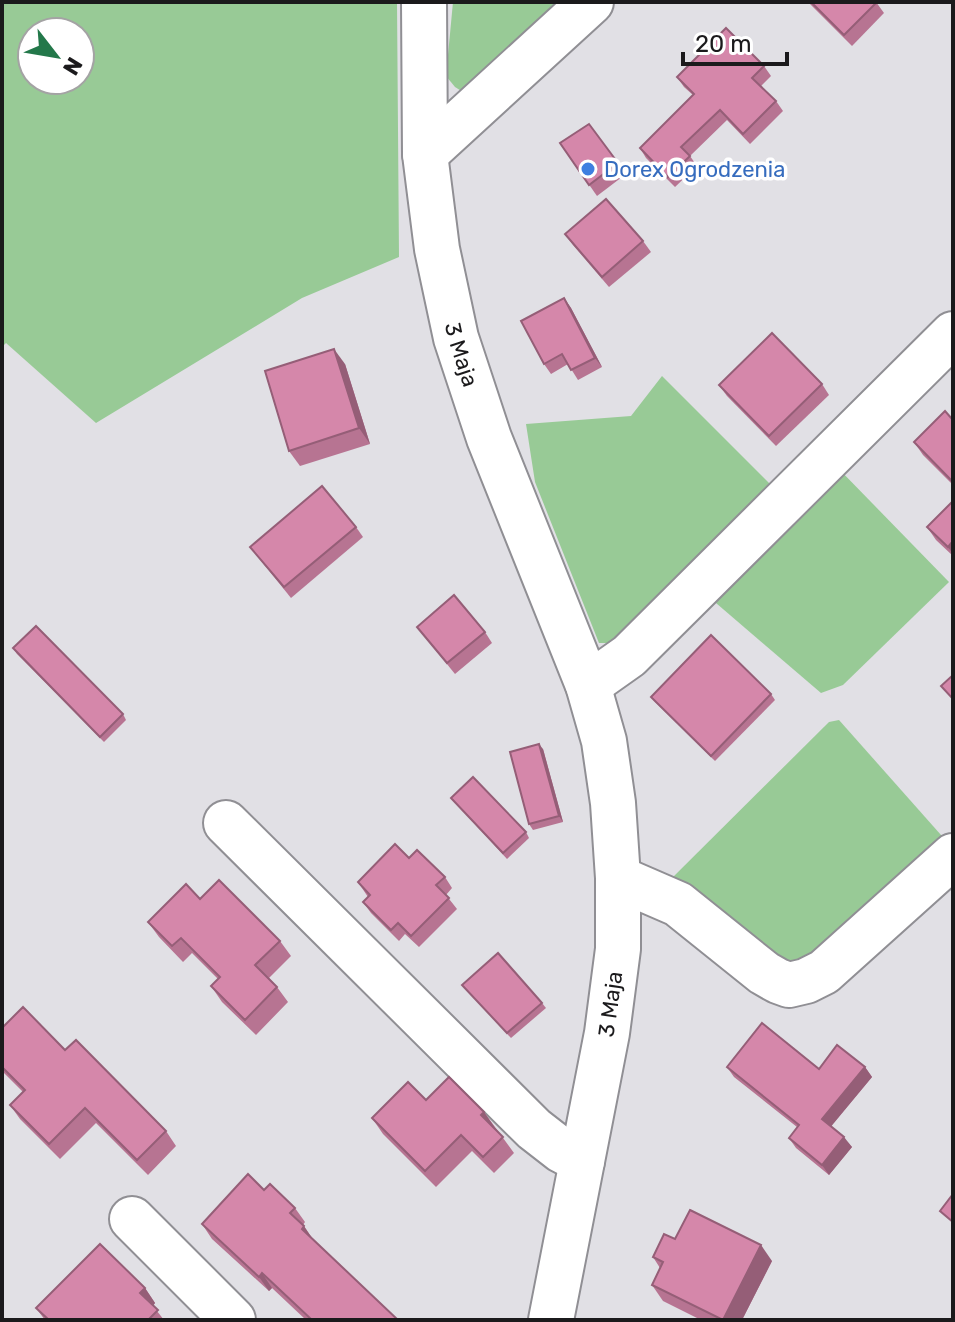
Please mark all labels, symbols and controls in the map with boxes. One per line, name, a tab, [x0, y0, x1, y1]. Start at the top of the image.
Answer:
north arrow	[16, 16, 96, 96]
scale bar	[683, 16, 787, 66]
text: 20 m	[695, 30, 752, 58]
text: N	[57, 52, 88, 80]
place label: Dorex Ogrodzenia	[604, 156, 785, 183]
marker: Dorex Ogrodzenia	[579, 160, 597, 178]
street label: 3 Maja	[439, 320, 484, 390]
street label: 3 Maja	[593, 969, 628, 1039]

